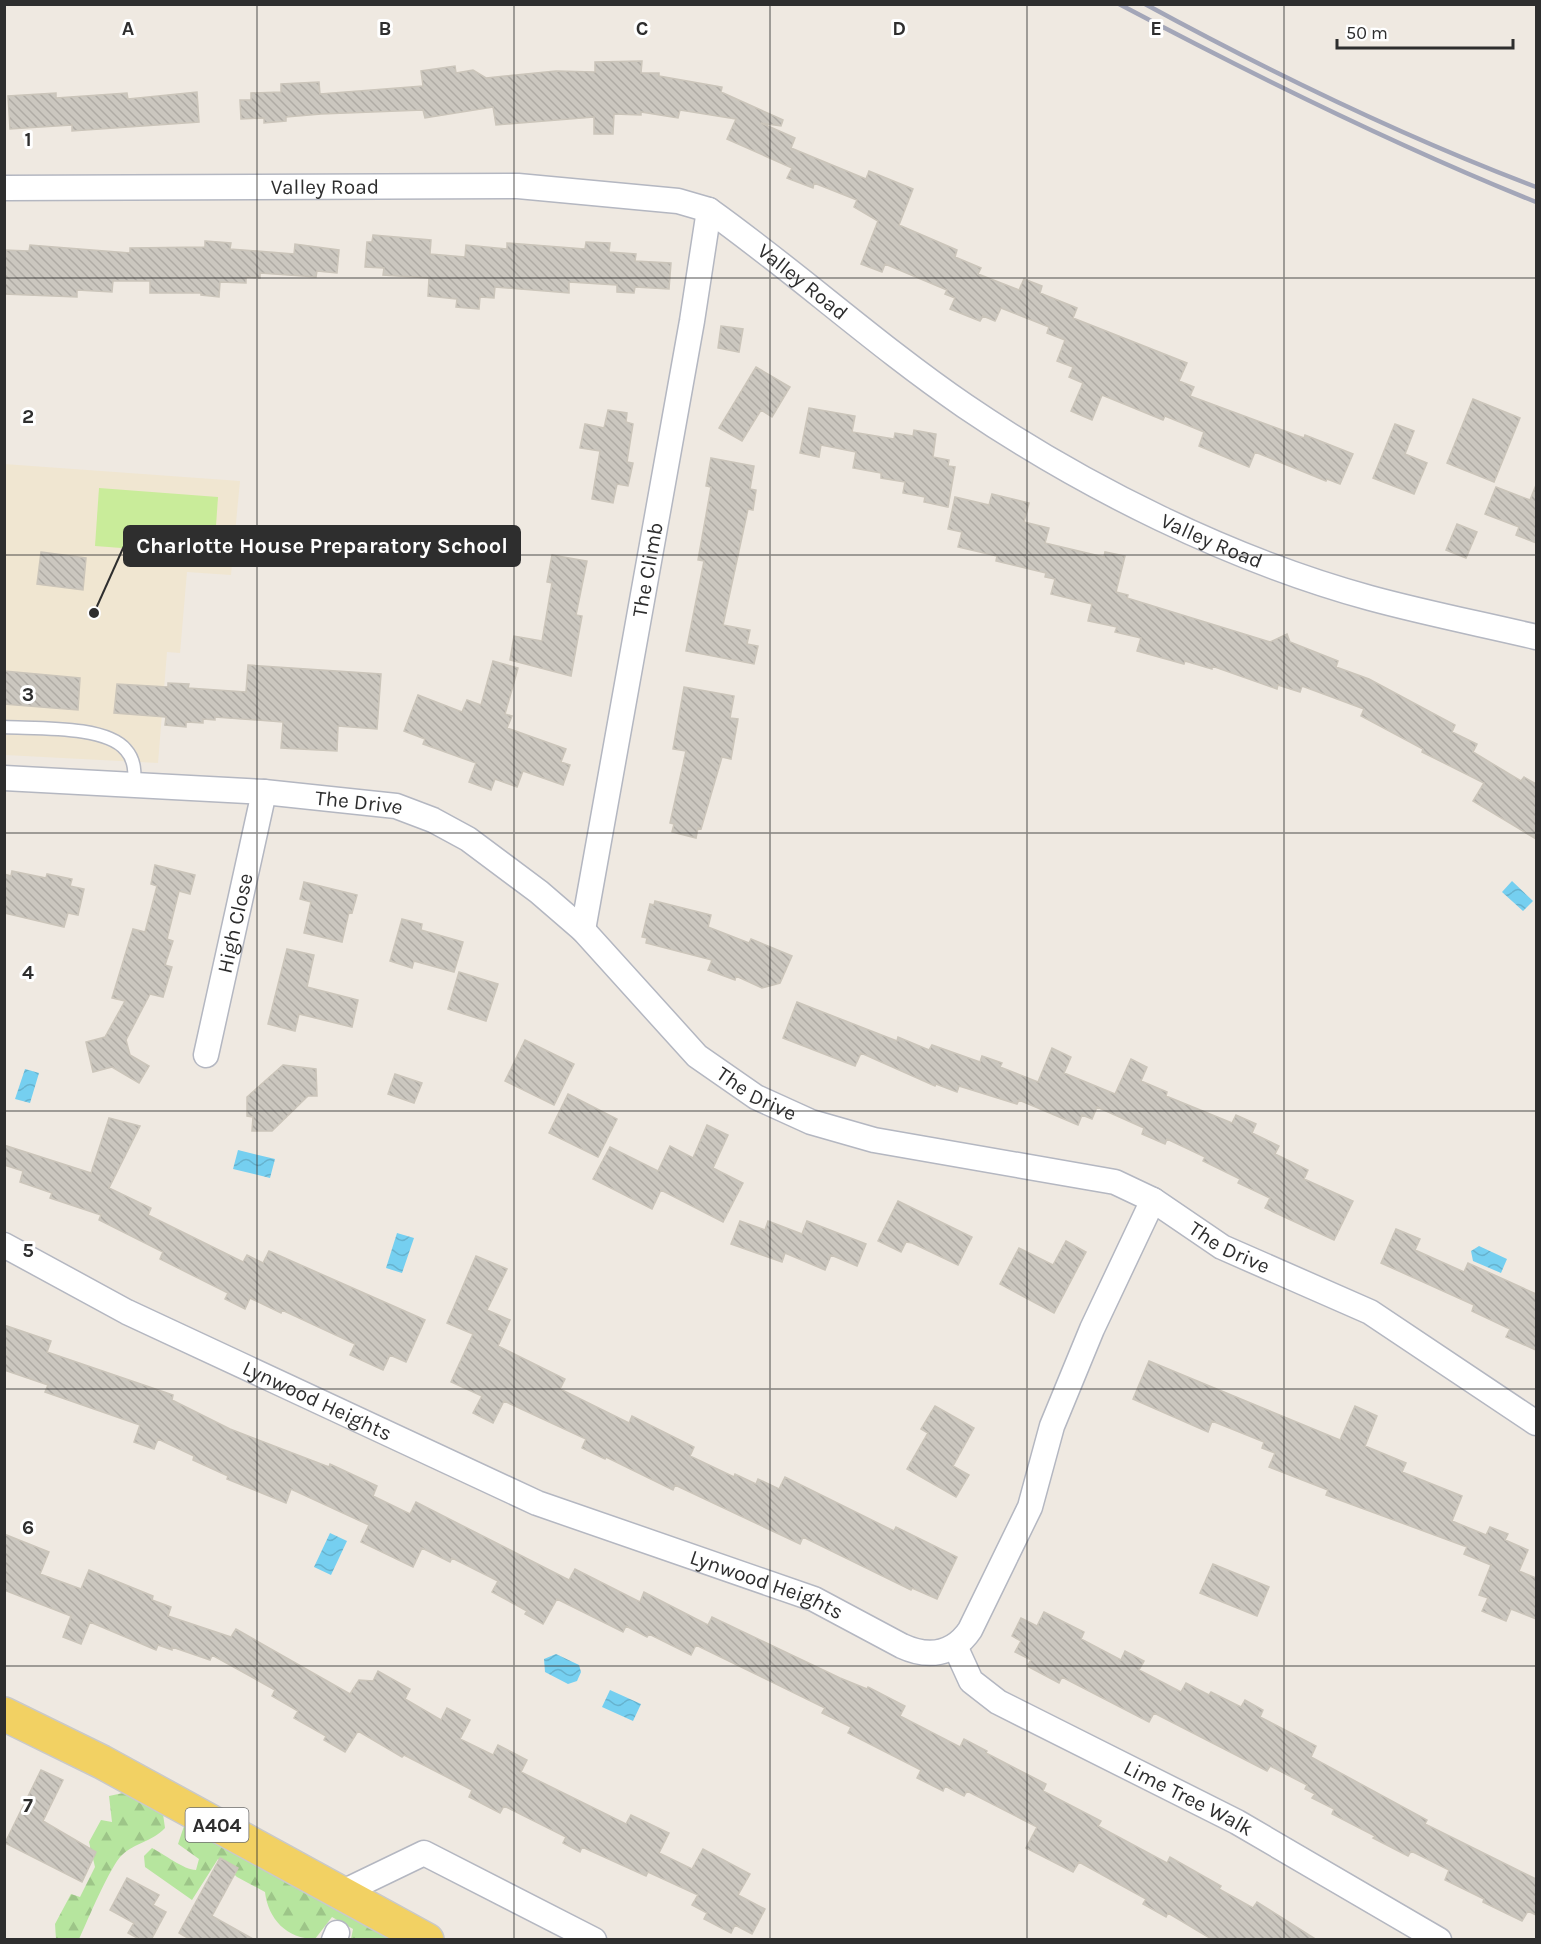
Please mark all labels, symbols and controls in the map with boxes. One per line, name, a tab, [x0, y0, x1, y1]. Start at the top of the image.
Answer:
scale bar	[1337, 12, 1512, 50]
text: A	[122, 17, 135, 40]
text: B	[379, 17, 391, 40]
text: C	[636, 17, 648, 40]
text: D	[892, 17, 906, 40]
text: E	[1150, 17, 1162, 40]
text: 50 m	[1346, 22, 1388, 44]
text: 1	[24, 128, 32, 151]
street label: Valley Road	[271, 175, 379, 199]
street label: Valley Road	[753, 239, 853, 325]
text: 2	[22, 405, 34, 428]
street label: Valley Road	[1157, 508, 1266, 573]
street label: The Climb	[627, 520, 668, 619]
callout: Charlotte House Preparatory School	[124, 526, 520, 566]
text: Charlotte House Preparatory School	[136, 533, 508, 559]
text: 3	[22, 683, 34, 706]
street label: The Drive	[314, 786, 407, 820]
street label: High Close	[212, 871, 258, 976]
text: 4	[22, 961, 34, 984]
street label: The Drive	[712, 1061, 800, 1126]
street label: The Drive	[1185, 1216, 1273, 1278]
text: 5	[22, 1239, 34, 1262]
street label: Lynwood Heights	[239, 1356, 396, 1446]
text: 6	[22, 1516, 34, 1539]
street label: Lynwood Heights	[687, 1545, 847, 1624]
street label: Lime Tree Walk	[1120, 1755, 1258, 1841]
text: 7	[23, 1794, 33, 1817]
road number: A404	[186, 1808, 248, 1842]

